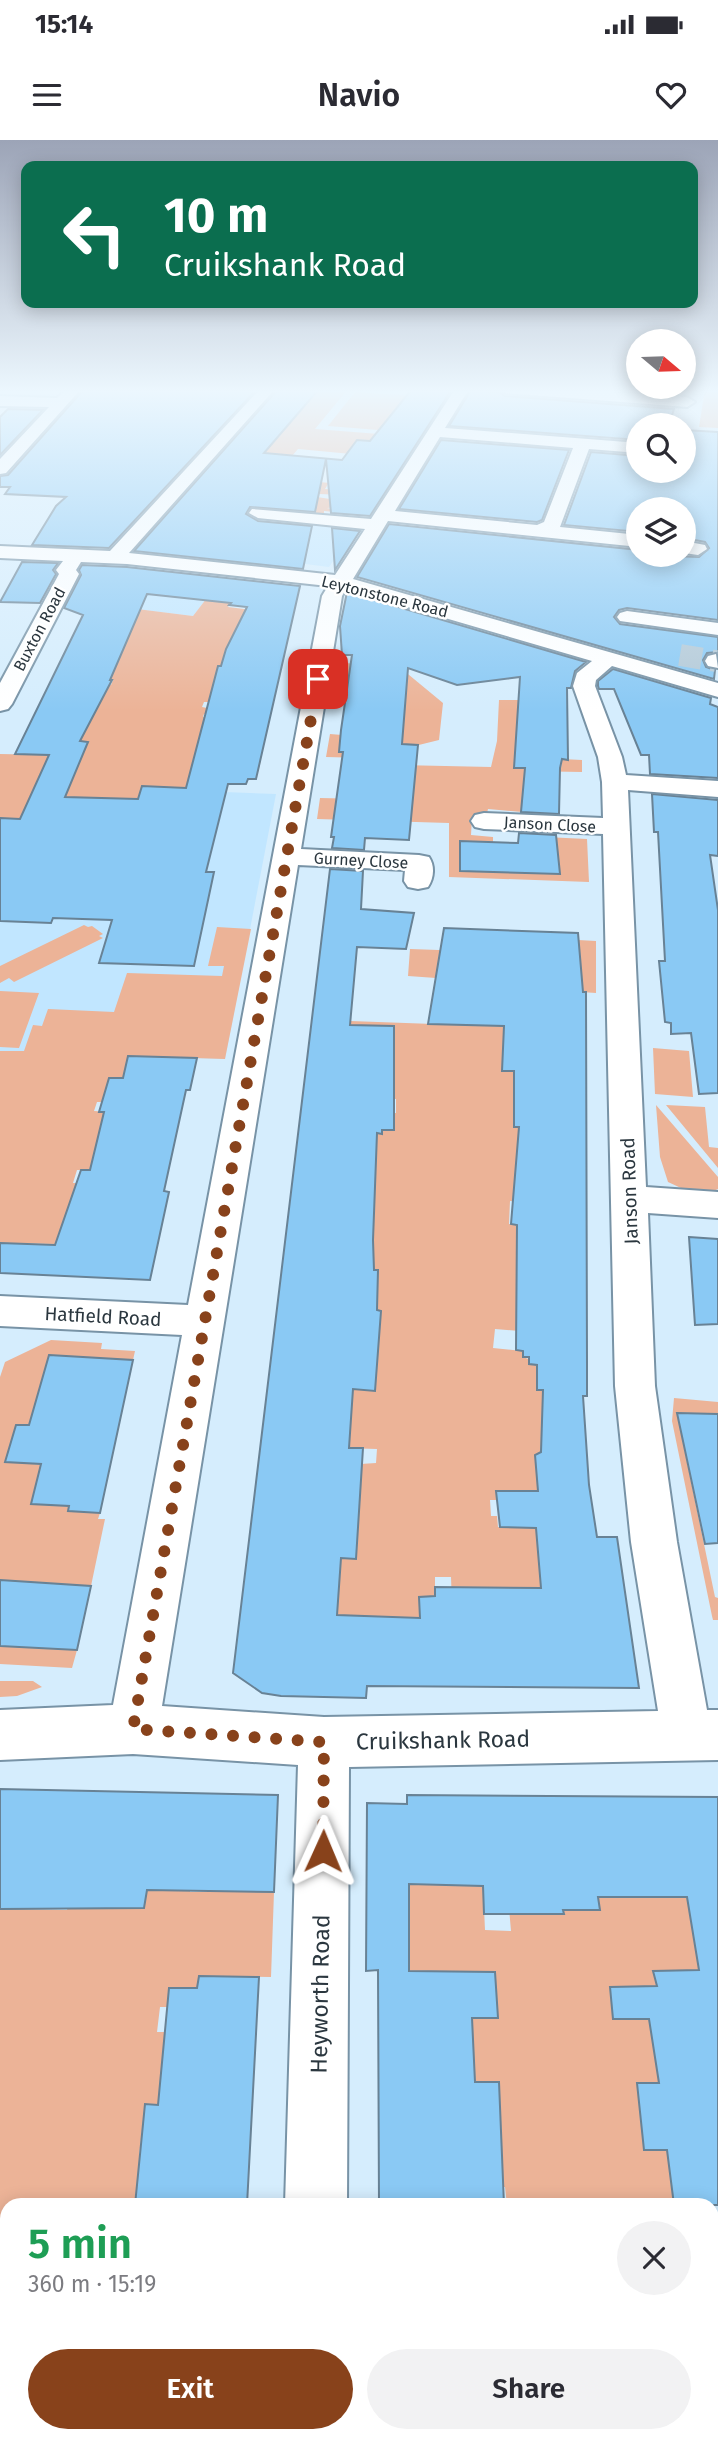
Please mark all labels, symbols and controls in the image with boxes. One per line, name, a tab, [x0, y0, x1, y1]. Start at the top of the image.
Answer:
text: 15:14	[35, 9, 93, 40]
icon: menu	[28, 76, 66, 114]
text: Navio	[318, 76, 400, 114]
icon: heart	[652, 76, 690, 114]
text: 10 m	[164, 186, 268, 245]
icon: left	[49, 189, 140, 280]
text: Cruikshank Road	[164, 246, 406, 284]
north arrow	[626, 329, 696, 399]
map controls	[626, 329, 696, 567]
button: search	[626, 413, 696, 483]
button: layers	[626, 497, 696, 567]
street label: Leytonstone Road	[320, 572, 450, 621]
street label: Buxton Road	[9, 584, 69, 674]
pin	[288, 649, 348, 709]
icon: arrive	[299, 660, 337, 698]
street label: Janson Close	[503, 813, 597, 836]
street label: Gurney Close	[313, 849, 409, 872]
street label: Janson Road	[616, 1137, 643, 1245]
street label: Hatfield Road	[44, 1302, 162, 1331]
street label: Cruikshank Road	[356, 1724, 530, 1756]
position arrow	[286, 1814, 360, 1888]
street label: Heyworth Road	[305, 1914, 335, 2074]
text: 5 min	[28, 2219, 132, 2269]
button: close	[617, 2221, 691, 2295]
text: 360 m · 15:19	[28, 2270, 156, 2298]
button: Exit	[28, 2349, 353, 2429]
button: Share	[367, 2349, 691, 2429]

